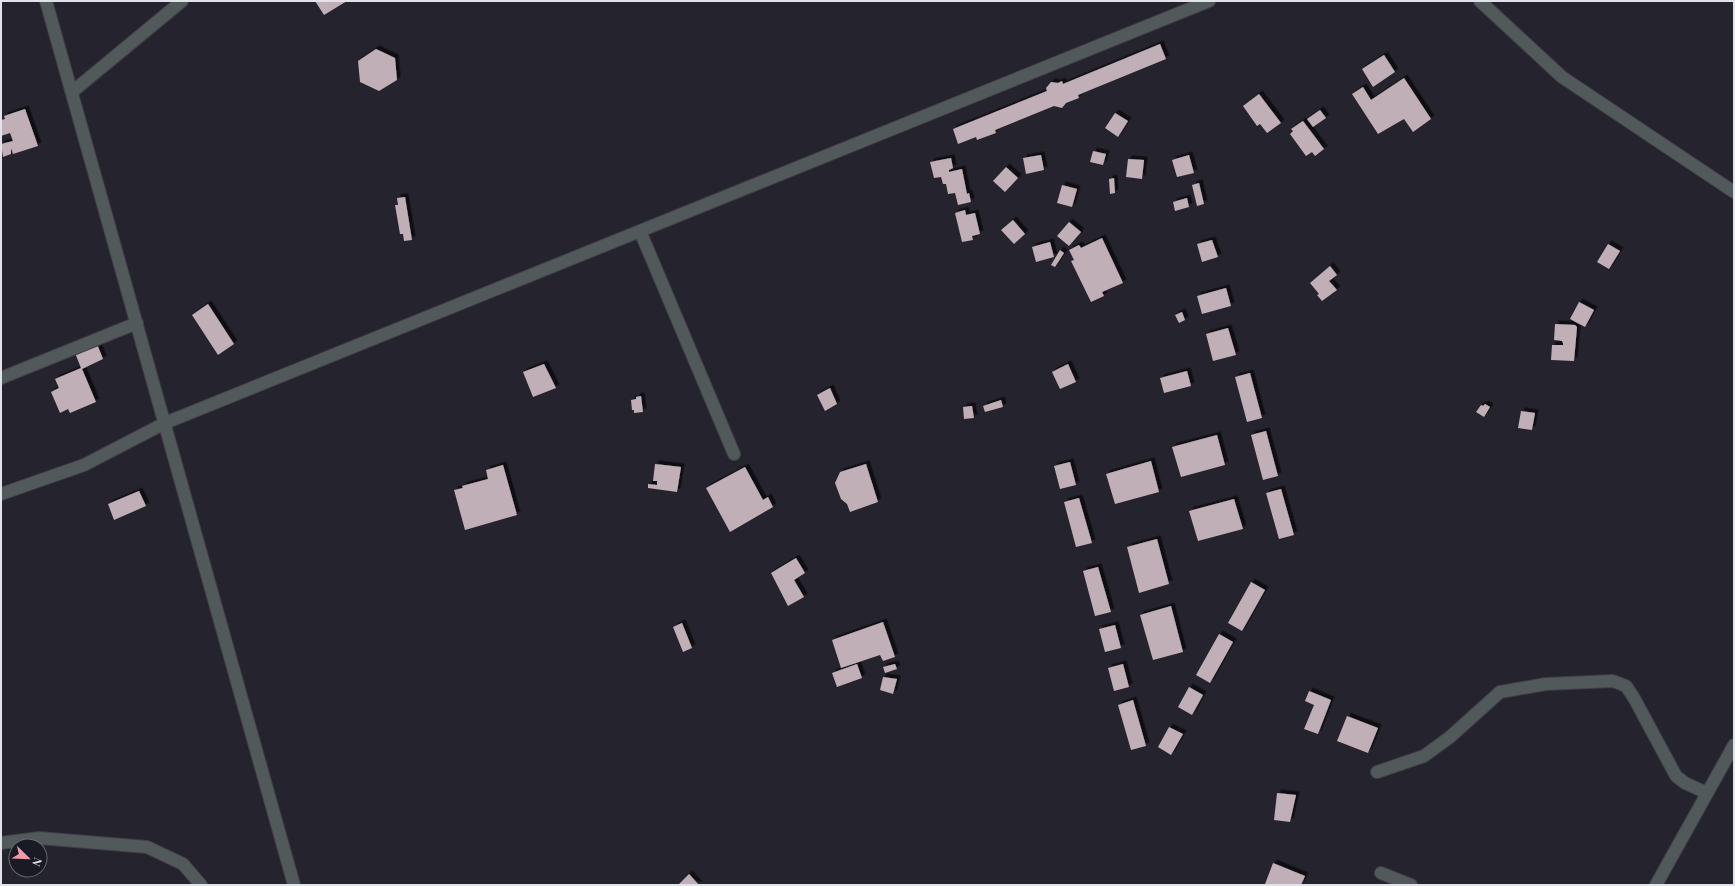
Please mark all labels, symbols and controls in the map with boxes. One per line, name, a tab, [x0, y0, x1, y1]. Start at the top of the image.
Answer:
north arrow	[8, 838, 48, 878]
text: N	[29, 856, 46, 869]

